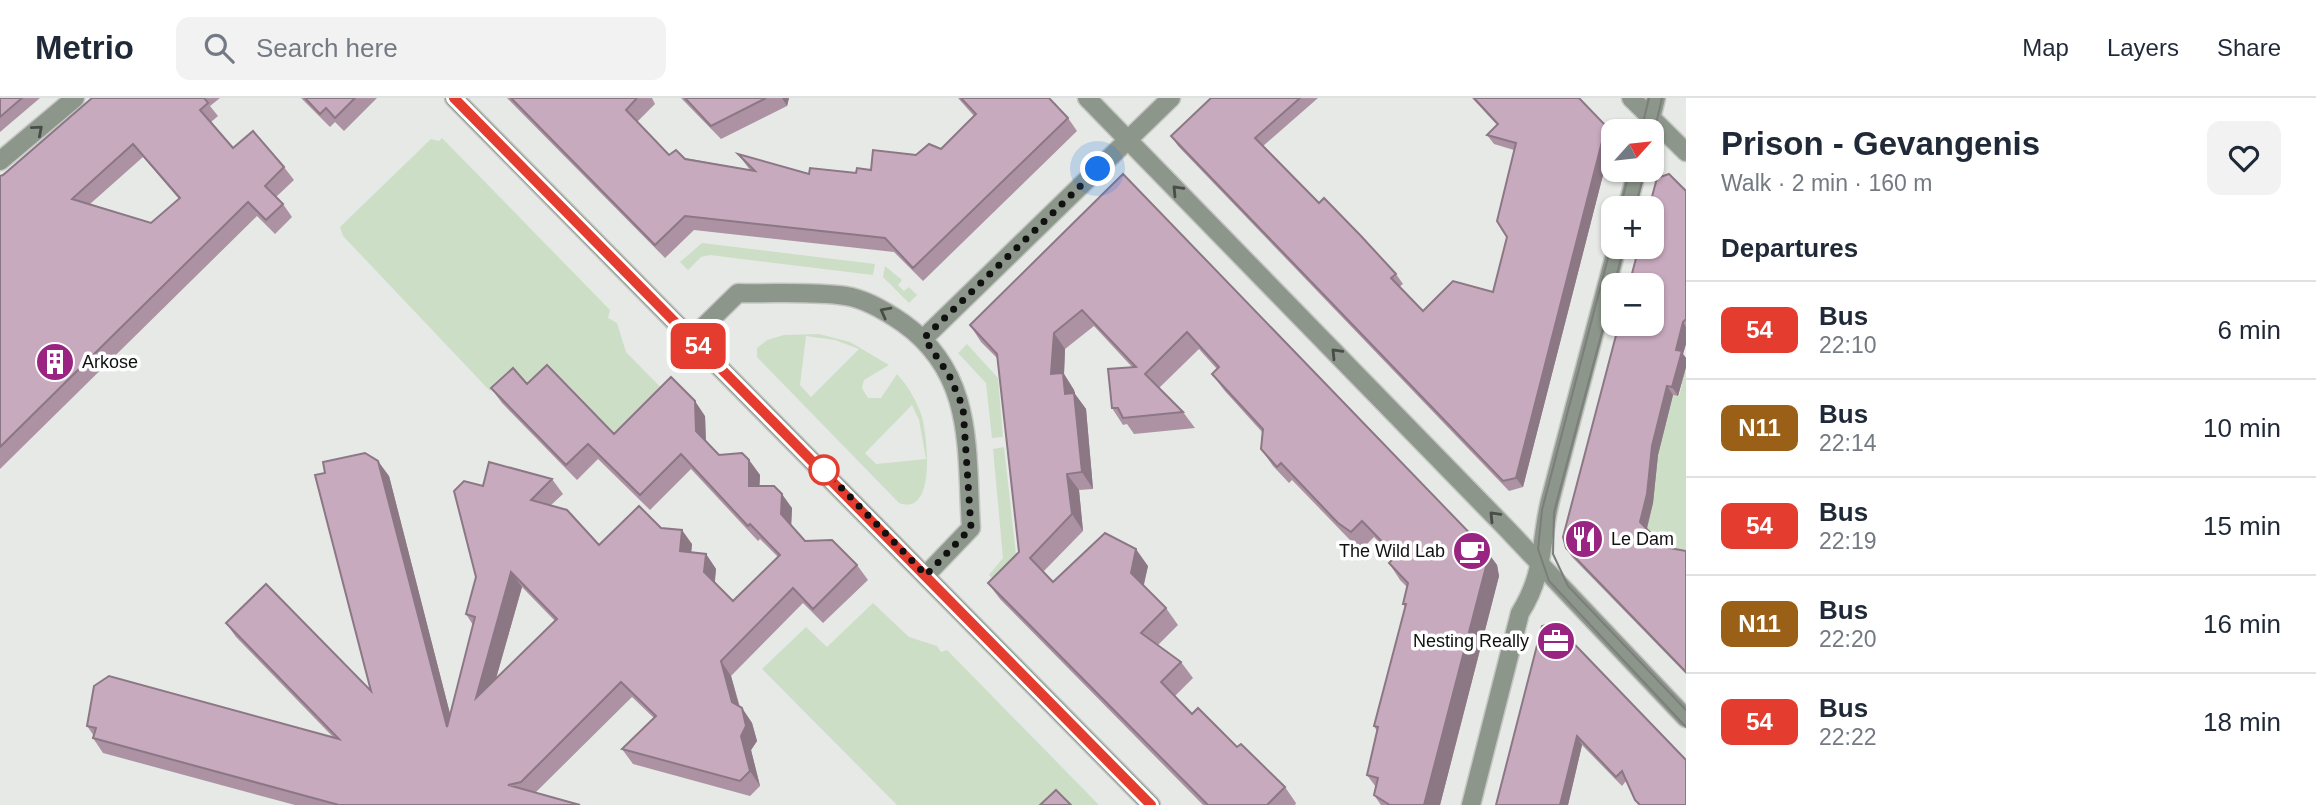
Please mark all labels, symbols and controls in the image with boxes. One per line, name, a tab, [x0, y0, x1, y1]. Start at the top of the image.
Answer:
search box	[176, 17, 666, 80]
text: Metrio	[35, 29, 134, 66]
icon: search	[200, 29, 238, 67]
text: Search here	[256, 33, 398, 63]
text: Map	[2022, 34, 2069, 61]
text: Layers	[2107, 34, 2179, 61]
text: Share	[2217, 34, 2281, 61]
north arrow	[1601, 119, 1664, 182]
map controls	[1601, 119, 1664, 336]
button: heart	[2207, 121, 2281, 195]
text: Prison - Gevangenis	[1721, 125, 2040, 162]
one-way arrow	[30, 126, 43, 138]
your location	[1080, 151, 1115, 186]
text: Walk · 2 min · 160 m	[1721, 170, 1932, 196]
one-way arrow	[1172, 186, 1185, 199]
button: +	[1601, 196, 1664, 259]
text: Departures	[1721, 233, 1858, 263]
button: −	[1601, 273, 1664, 336]
text: Bus	[1819, 301, 1868, 331]
one-way arrow	[879, 307, 892, 320]
text: 6 min	[2217, 315, 2281, 345]
text: 54	[1746, 316, 1773, 343]
line badge: 54	[666, 323, 730, 369]
text: 54	[685, 332, 711, 359]
text: 22:10	[1819, 332, 1877, 358]
building icon: Arkose	[34, 341, 76, 383]
one-way arrow	[1331, 348, 1344, 361]
place label: Arkose	[82, 352, 138, 372]
text: Bus	[1819, 399, 1868, 429]
text: 10 min	[2203, 413, 2281, 443]
text: N11	[1738, 414, 1781, 441]
text: 22:14	[1819, 430, 1877, 456]
unlabelled marker	[809, 455, 839, 485]
text: Bus	[1819, 497, 1868, 527]
one-way arrow	[1490, 511, 1503, 524]
text: 15 min	[2203, 511, 2281, 541]
text: 54	[1746, 512, 1773, 539]
restaurant icon: Le Dam	[1563, 518, 1605, 560]
text: 22:19	[1819, 528, 1877, 554]
place label: Le Dam	[1611, 529, 1674, 549]
cafe icon: The Wild Lab	[1451, 530, 1493, 572]
place label: The Wild Lab	[1339, 541, 1445, 561]
text: Bus	[1819, 595, 1868, 625]
text: 16 min	[2203, 609, 2281, 639]
text: N11	[1738, 610, 1781, 637]
office icon: Nesting Really	[1535, 620, 1577, 662]
text: 22:20	[1819, 626, 1877, 652]
place label: Nesting Really	[1413, 631, 1529, 651]
text: Bus	[1819, 693, 1868, 723]
text: 18 min	[2203, 707, 2281, 737]
text: 54	[1746, 708, 1773, 735]
text: 22:22	[1819, 724, 1877, 750]

